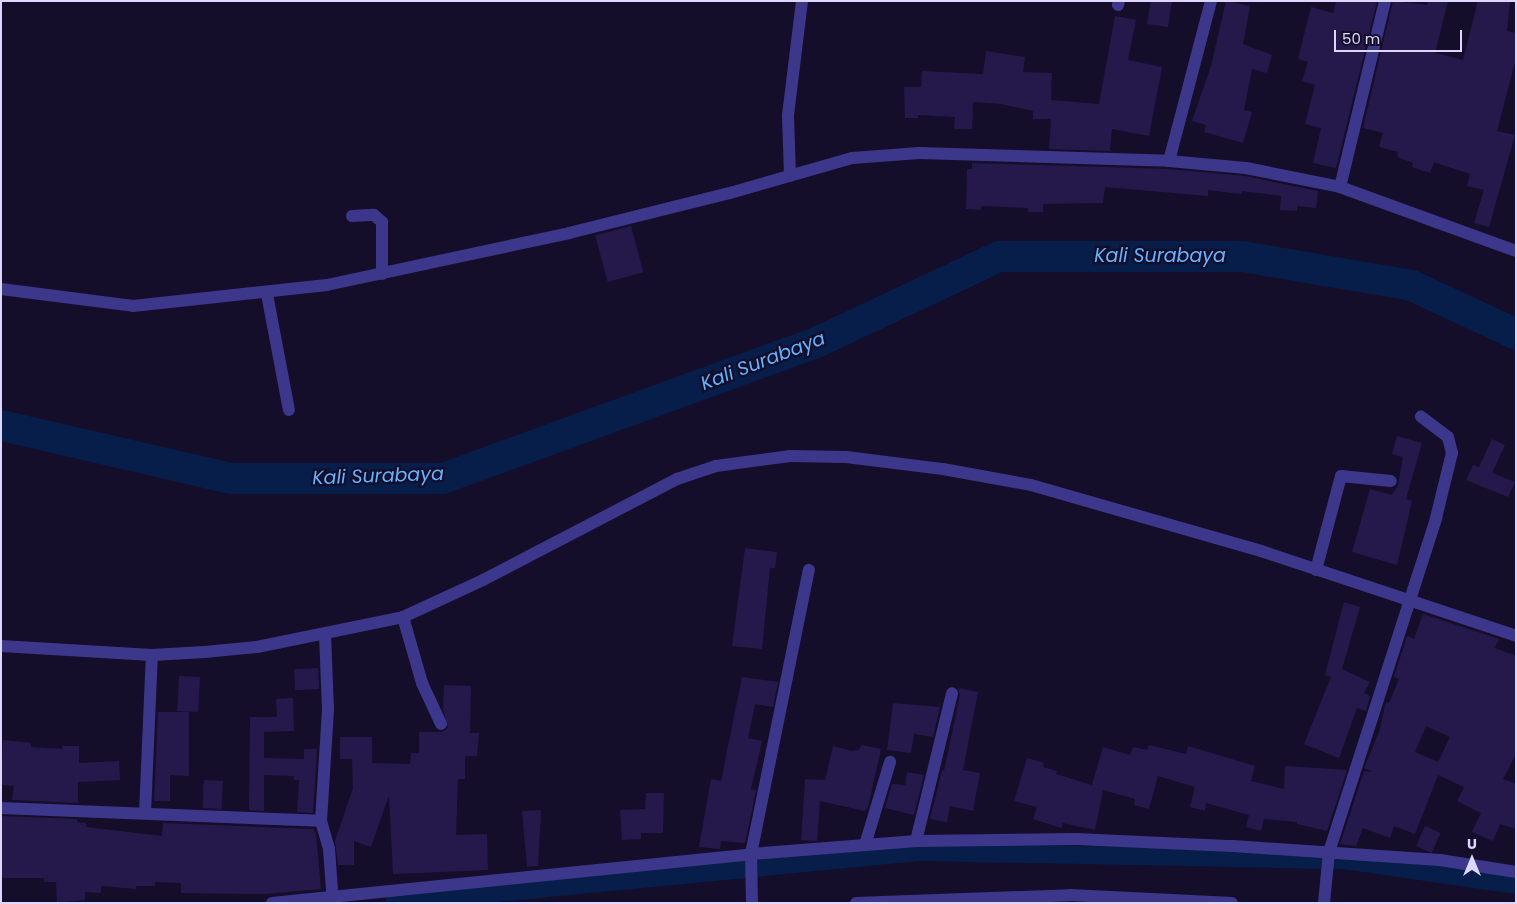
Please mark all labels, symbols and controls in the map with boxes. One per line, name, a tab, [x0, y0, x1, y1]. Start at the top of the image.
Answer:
scale bar	[1337, 20, 1464, 52]
text: 50 m	[1342, 28, 1380, 49]
water label: Kali Surabaya	[1094, 245, 1226, 267]
water label: Kali Surabaya	[697, 327, 829, 395]
water label: Kali Surabaya	[312, 462, 444, 490]
north arrow	[1447, 834, 1497, 884]
text: U	[1467, 834, 1477, 854]

